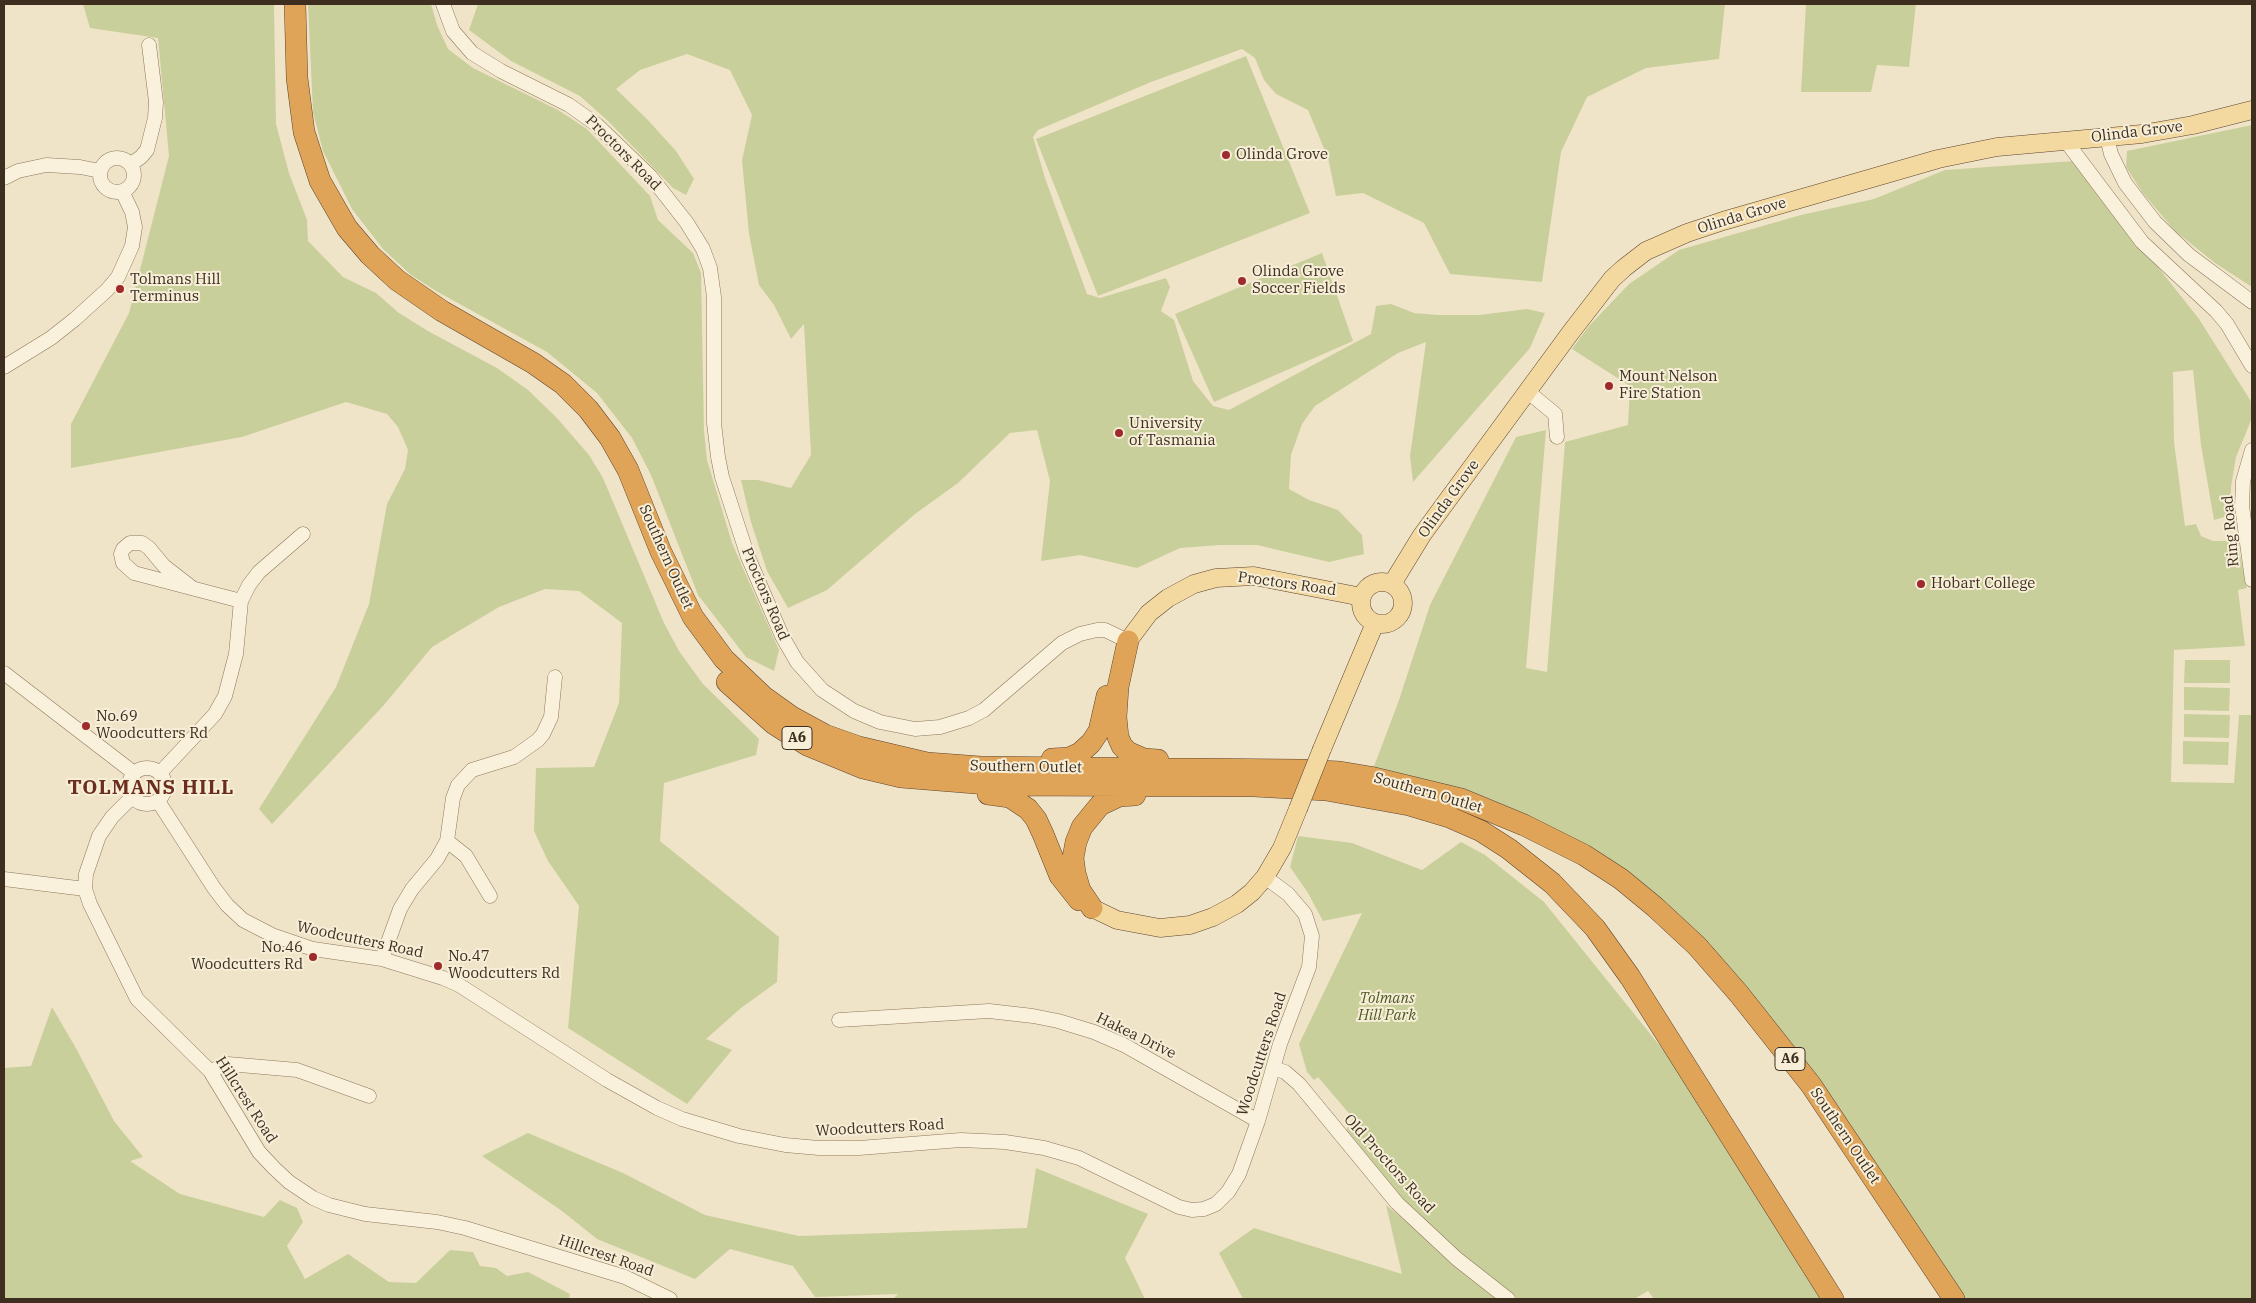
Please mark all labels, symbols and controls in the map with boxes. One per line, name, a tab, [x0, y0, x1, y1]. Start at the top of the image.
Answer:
street label: Proctors Road	[582, 112, 664, 194]
street label: Olinda Grove	[2090, 117, 2184, 147]
place label: Olinda Grove	[1236, 146, 1328, 164]
marker: Olinda Grove	[1220, 149, 1232, 161]
street label: Olinda Grove	[1695, 194, 1789, 238]
place label: Olinda Grove Soccer Fields	[1252, 263, 1345, 298]
place label: Tolmans Hill Terminus	[130, 271, 220, 306]
marker: Olinda Grove Soccer Fields	[1236, 275, 1248, 287]
marker: Tolmans Hill Terminus	[114, 283, 126, 295]
place label: Mount Nelson Fire Station	[1619, 368, 1718, 403]
marker: Mount Nelson Fire Station	[1603, 380, 1615, 392]
place label: University of Tasmania	[1129, 415, 1216, 450]
marker: University of Tasmania	[1113, 427, 1125, 439]
street label: Olinda Grove	[1415, 456, 1483, 542]
street label: Ring Road	[2219, 494, 2243, 568]
street label: Southern Outlet	[635, 502, 697, 612]
street label: Proctors Road	[737, 545, 793, 643]
street label: Proctors Road	[1237, 568, 1337, 600]
place label: Hobart College	[1931, 575, 2035, 593]
marker: Hobart College	[1915, 578, 1927, 590]
place label: No.69 Woodcutters Rd	[96, 708, 208, 743]
marker: No.69 Woodcutters Rd	[80, 720, 92, 732]
road number: A6	[782, 726, 812, 750]
street label: Southern Outlet	[970, 757, 1082, 777]
street label: Southern Outlet	[1372, 769, 1484, 817]
district label: TOLMANS HILL	[66, 776, 236, 800]
street label: Woodcutters Road	[295, 918, 425, 962]
place label: No.46 Woodcutters Rd	[191, 939, 303, 974]
place label: No.47 Woodcutters Rd	[448, 948, 560, 983]
marker: No.46 Woodcutters Rd	[307, 951, 319, 963]
marker: No.47 Woodcutters Rd	[432, 960, 444, 972]
street label: Woodcutters Road	[1234, 990, 1290, 1118]
park label: Tolmans Hill Park	[1358, 990, 1416, 1025]
street label: Hakea Drive	[1093, 1009, 1179, 1063]
road number: A6	[1775, 1048, 1805, 1070]
street label: Hillcrest Road	[211, 1053, 281, 1147]
street label: Southern Outlet	[1806, 1084, 1884, 1188]
street label: Old Proctors Road	[1340, 1111, 1438, 1217]
street label: Woodcutters Road	[815, 1116, 945, 1140]
street label: Hillcrest Road	[556, 1231, 656, 1281]

